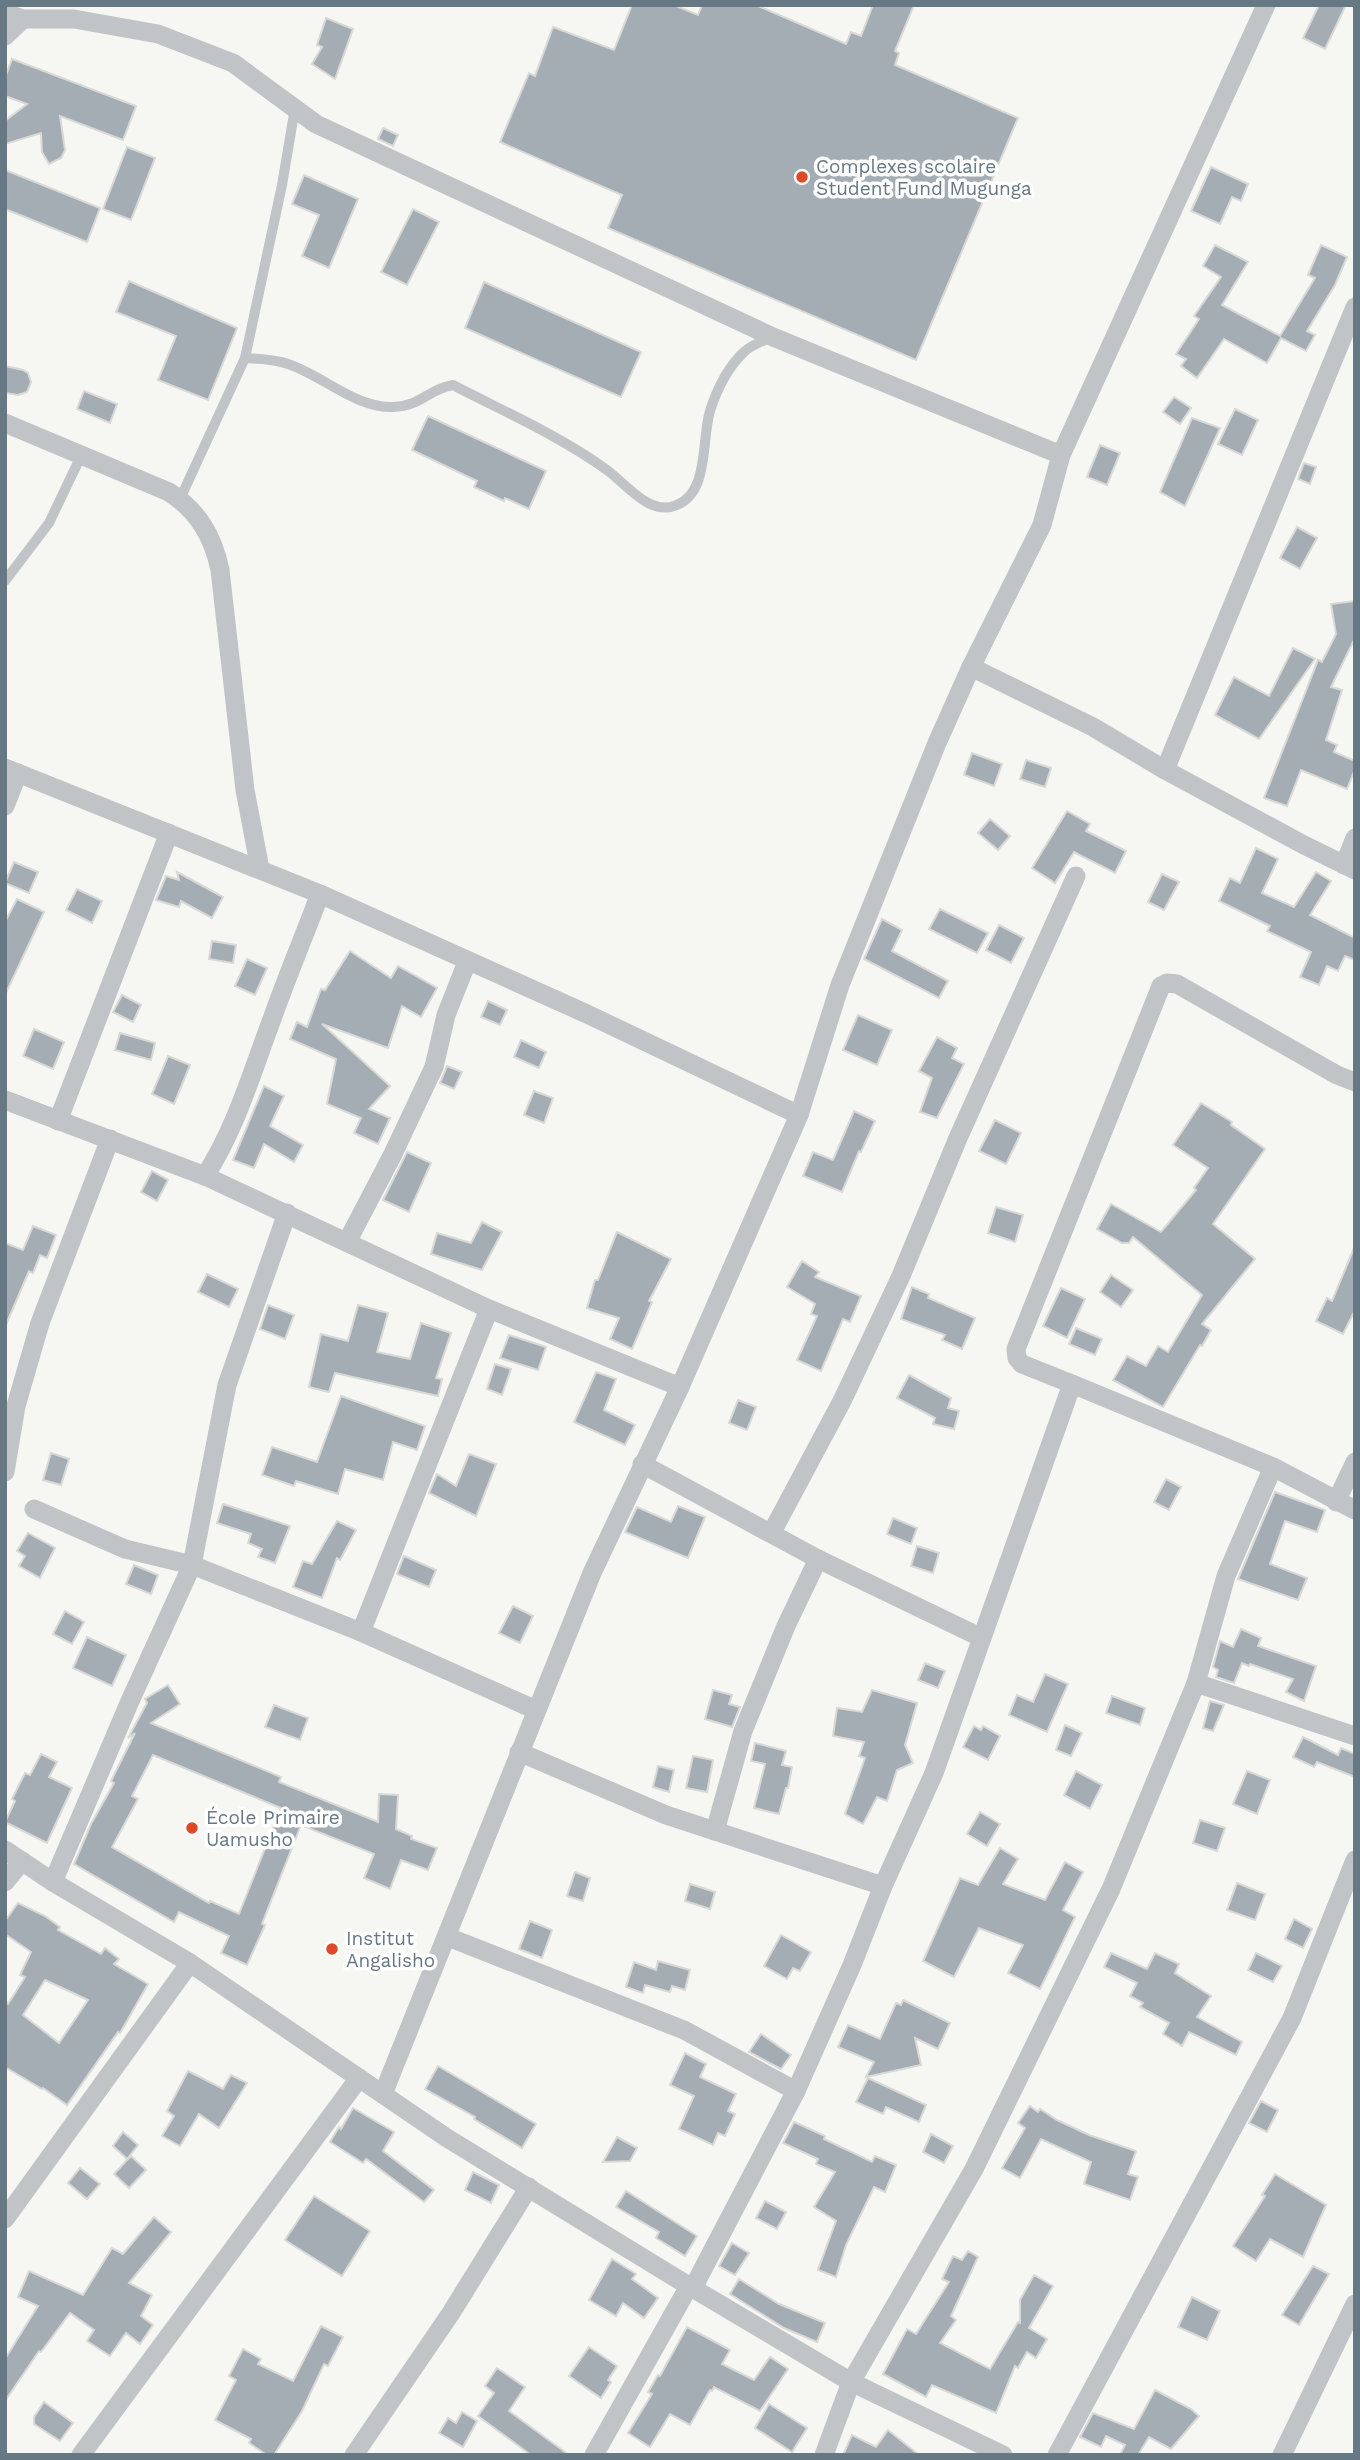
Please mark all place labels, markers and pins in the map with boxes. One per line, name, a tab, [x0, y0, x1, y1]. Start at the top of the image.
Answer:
place label: Complexes scolaire Student Fund Mugunga	[816, 155, 1032, 200]
marker: Complexes scolaire Student Fund Mugunga	[794, 169, 810, 185]
place label: École Primaire Uamusho	[206, 1806, 340, 1851]
marker: École Primaire Uamusho	[184, 1820, 200, 1836]
place label: Institut Angalisho	[346, 1927, 435, 1972]
marker: Institut Angalisho	[324, 1941, 340, 1957]

